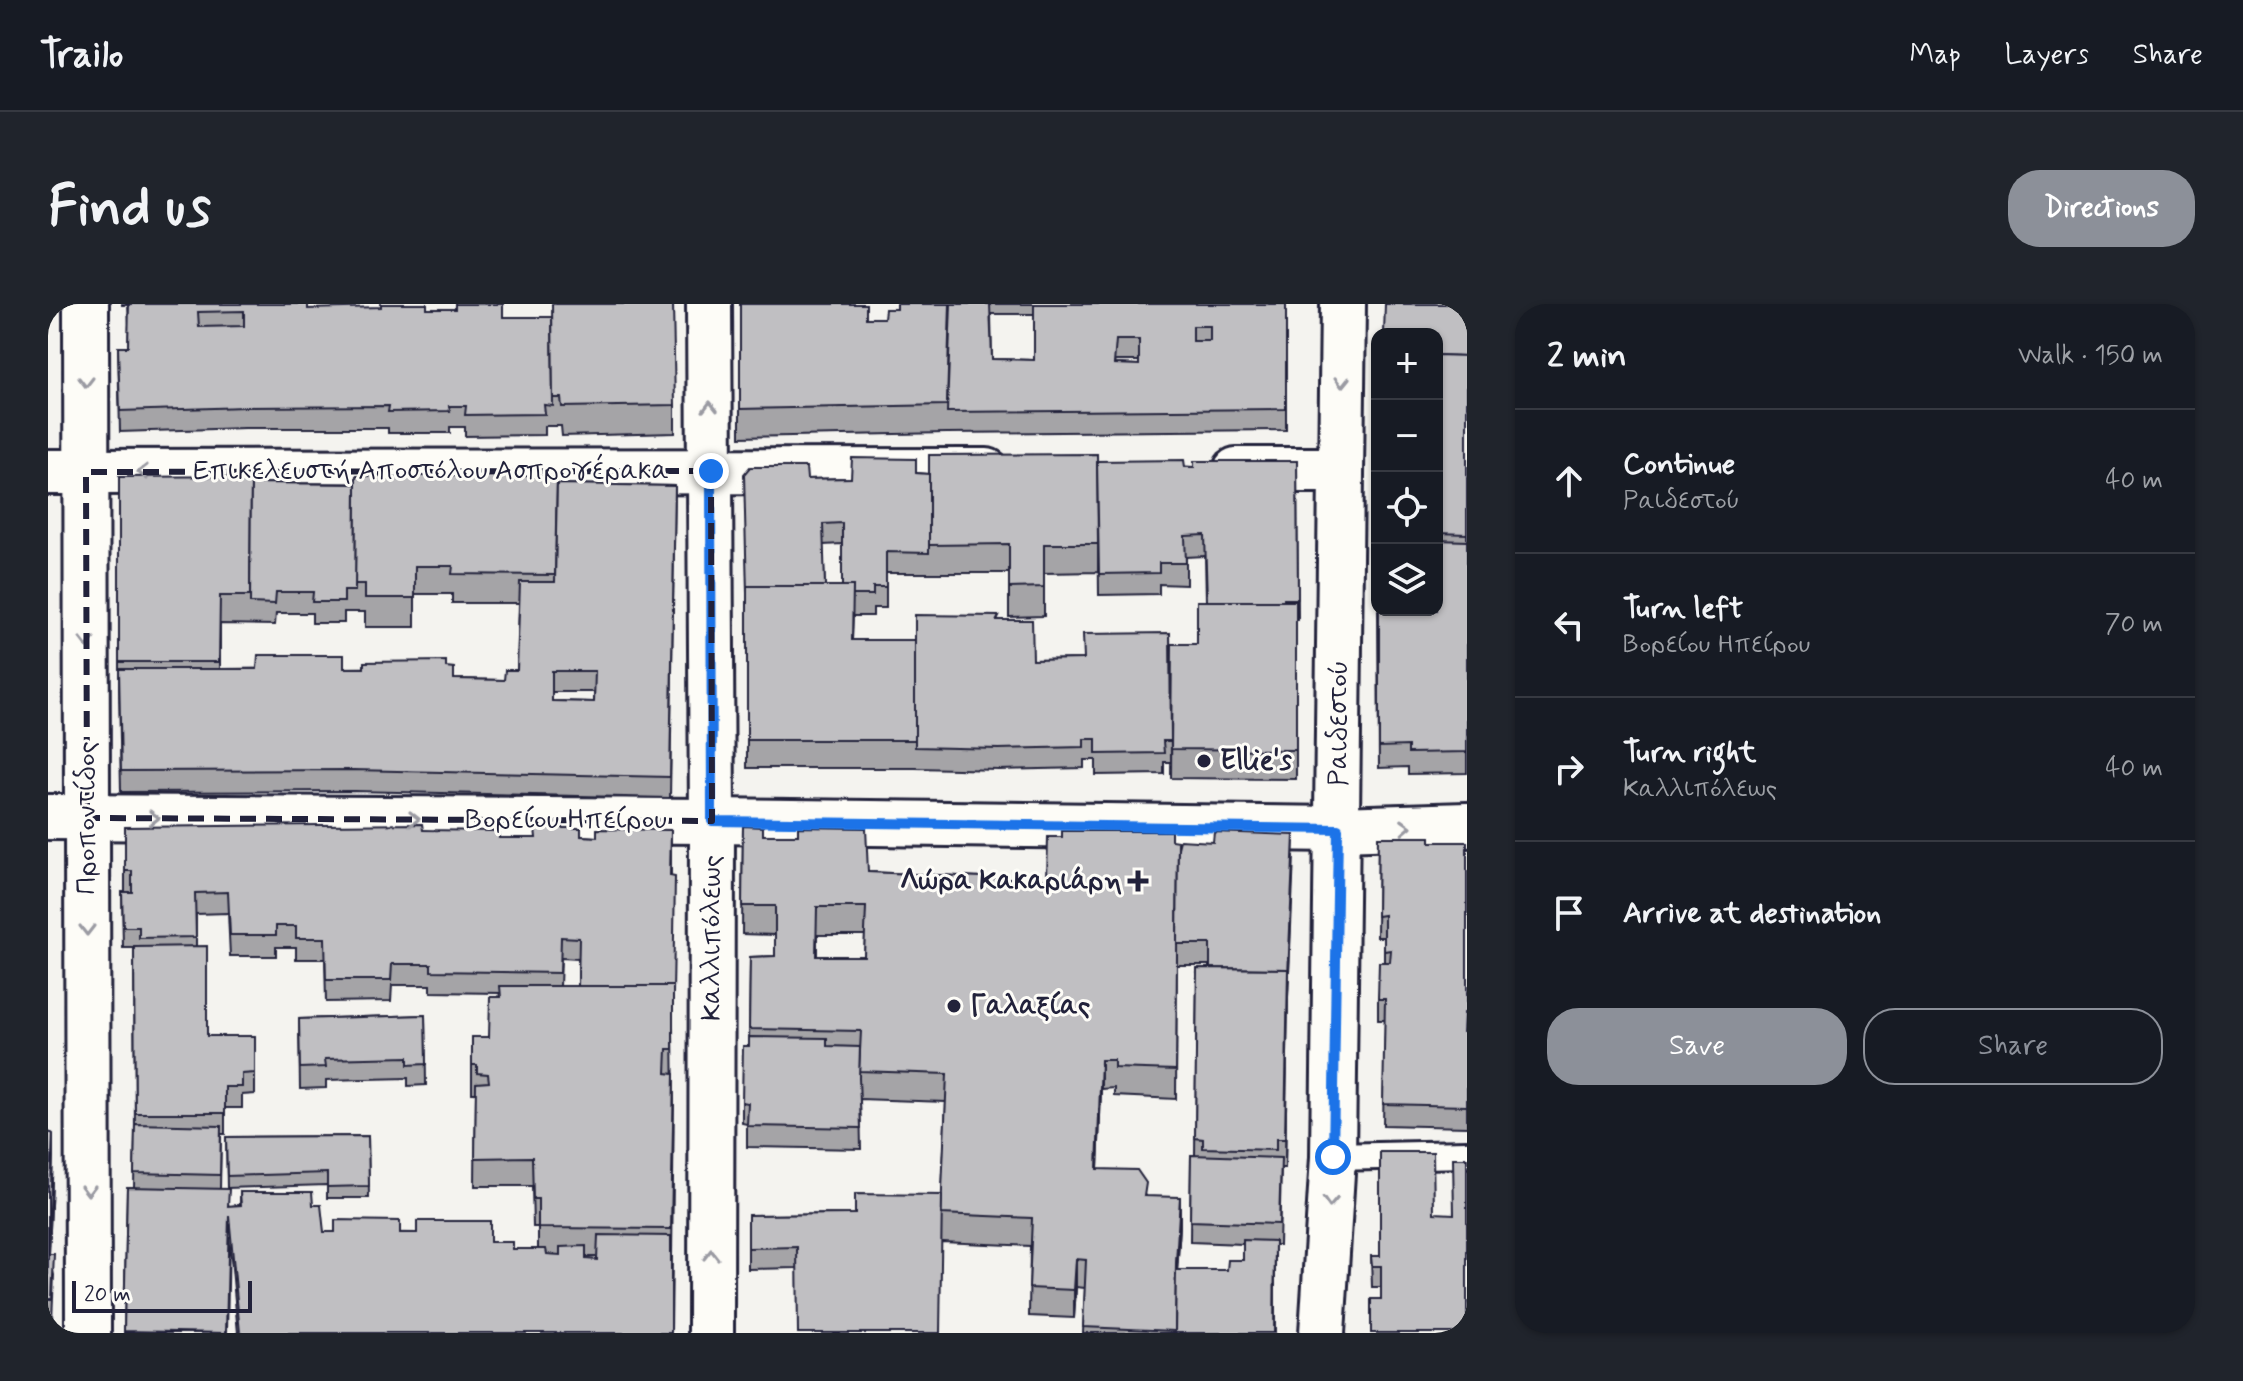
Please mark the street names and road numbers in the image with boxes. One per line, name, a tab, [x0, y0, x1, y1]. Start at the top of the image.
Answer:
street label: Επικελευστή Αποστόλου Ασπρογέρακα	[193, 453, 669, 490]
street label: Ραιδεστού	[1321, 660, 1358, 786]
street label: Προποντίδος	[69, 741, 106, 895]
street label: Βορείου Ηπείρου	[465, 802, 667, 839]
street label: Καλλιπόλεως	[694, 855, 731, 1021]

